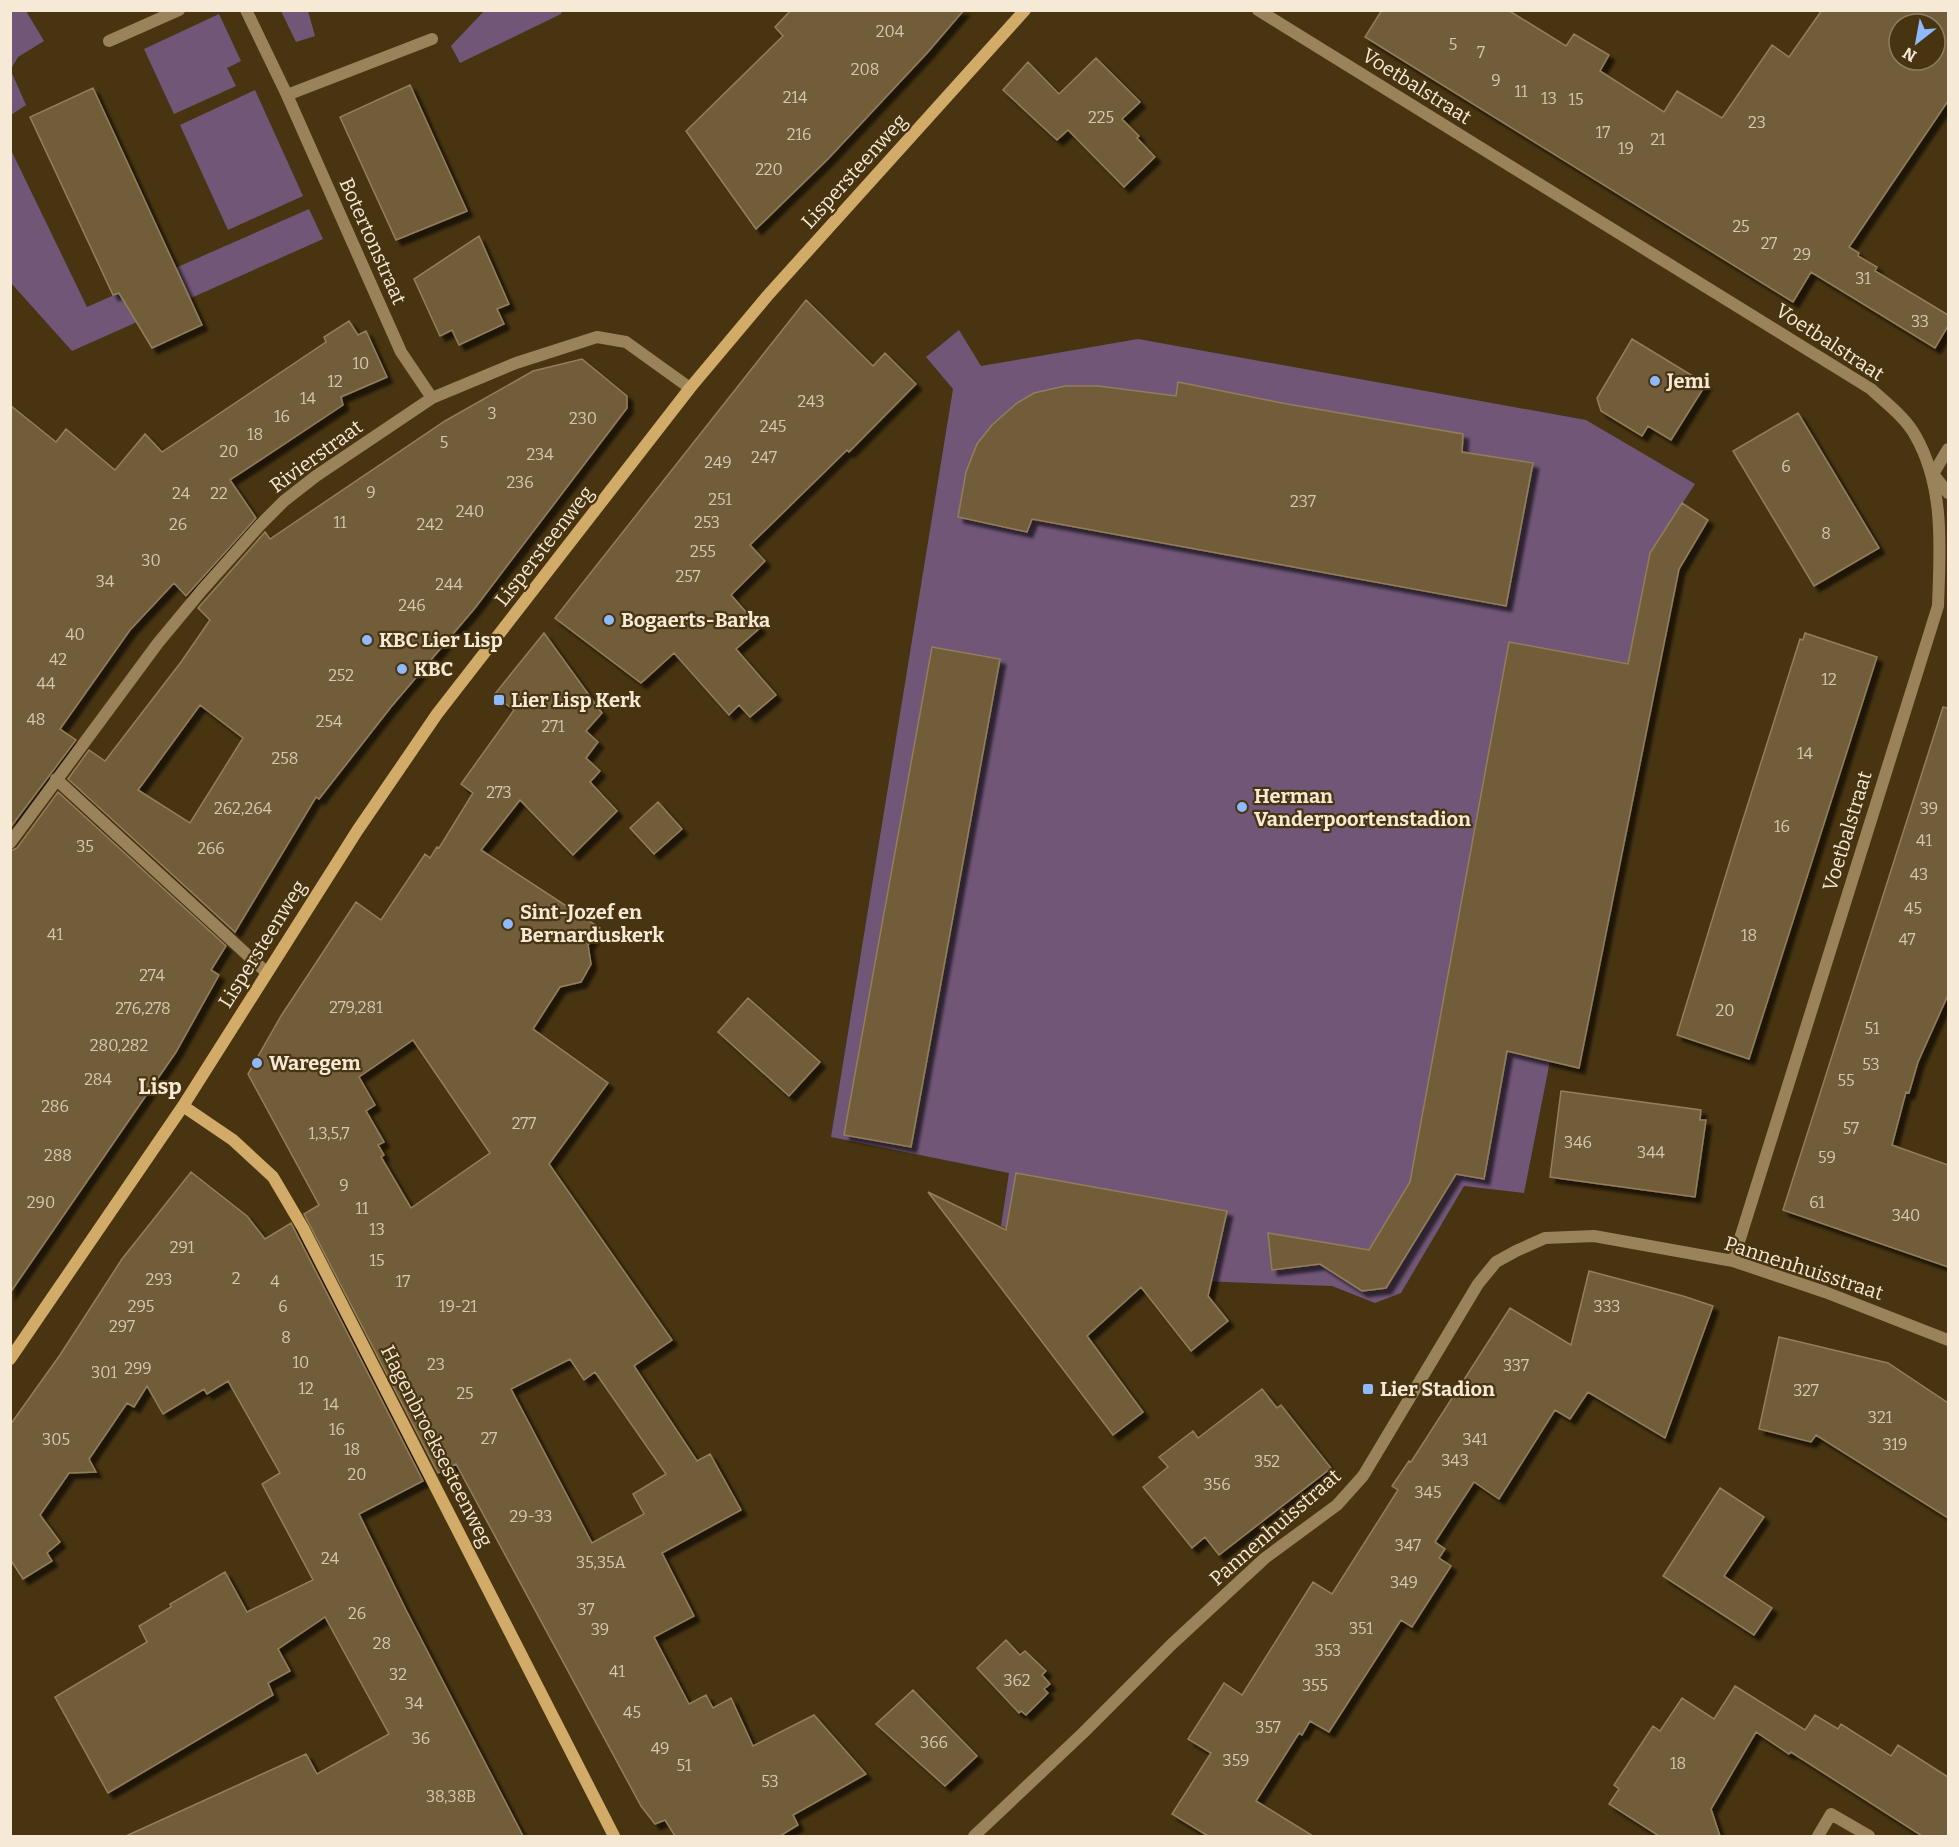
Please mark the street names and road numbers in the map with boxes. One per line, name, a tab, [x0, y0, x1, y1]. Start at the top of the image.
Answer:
street label: Voetbalstraat	[1358, 43, 1476, 129]
street label: Lispersteenweg	[796, 109, 912, 233]
street label: Botertonstraat	[334, 174, 412, 308]
street label: Voetbalstraat	[1771, 298, 1889, 386]
street label: Rivierstraat	[265, 414, 367, 498]
street label: Lispersteenweg	[490, 481, 598, 611]
street label: Voetbalstraat	[1817, 768, 1877, 894]
street label: Lispersteenweg	[213, 876, 311, 1012]
street label: Pannenhuisstraat	[1721, 1231, 1887, 1305]
street label: Hagenbroeksesteenweg	[376, 1341, 498, 1551]
street label: Pannenhuisstraat	[1205, 1464, 1345, 1590]

